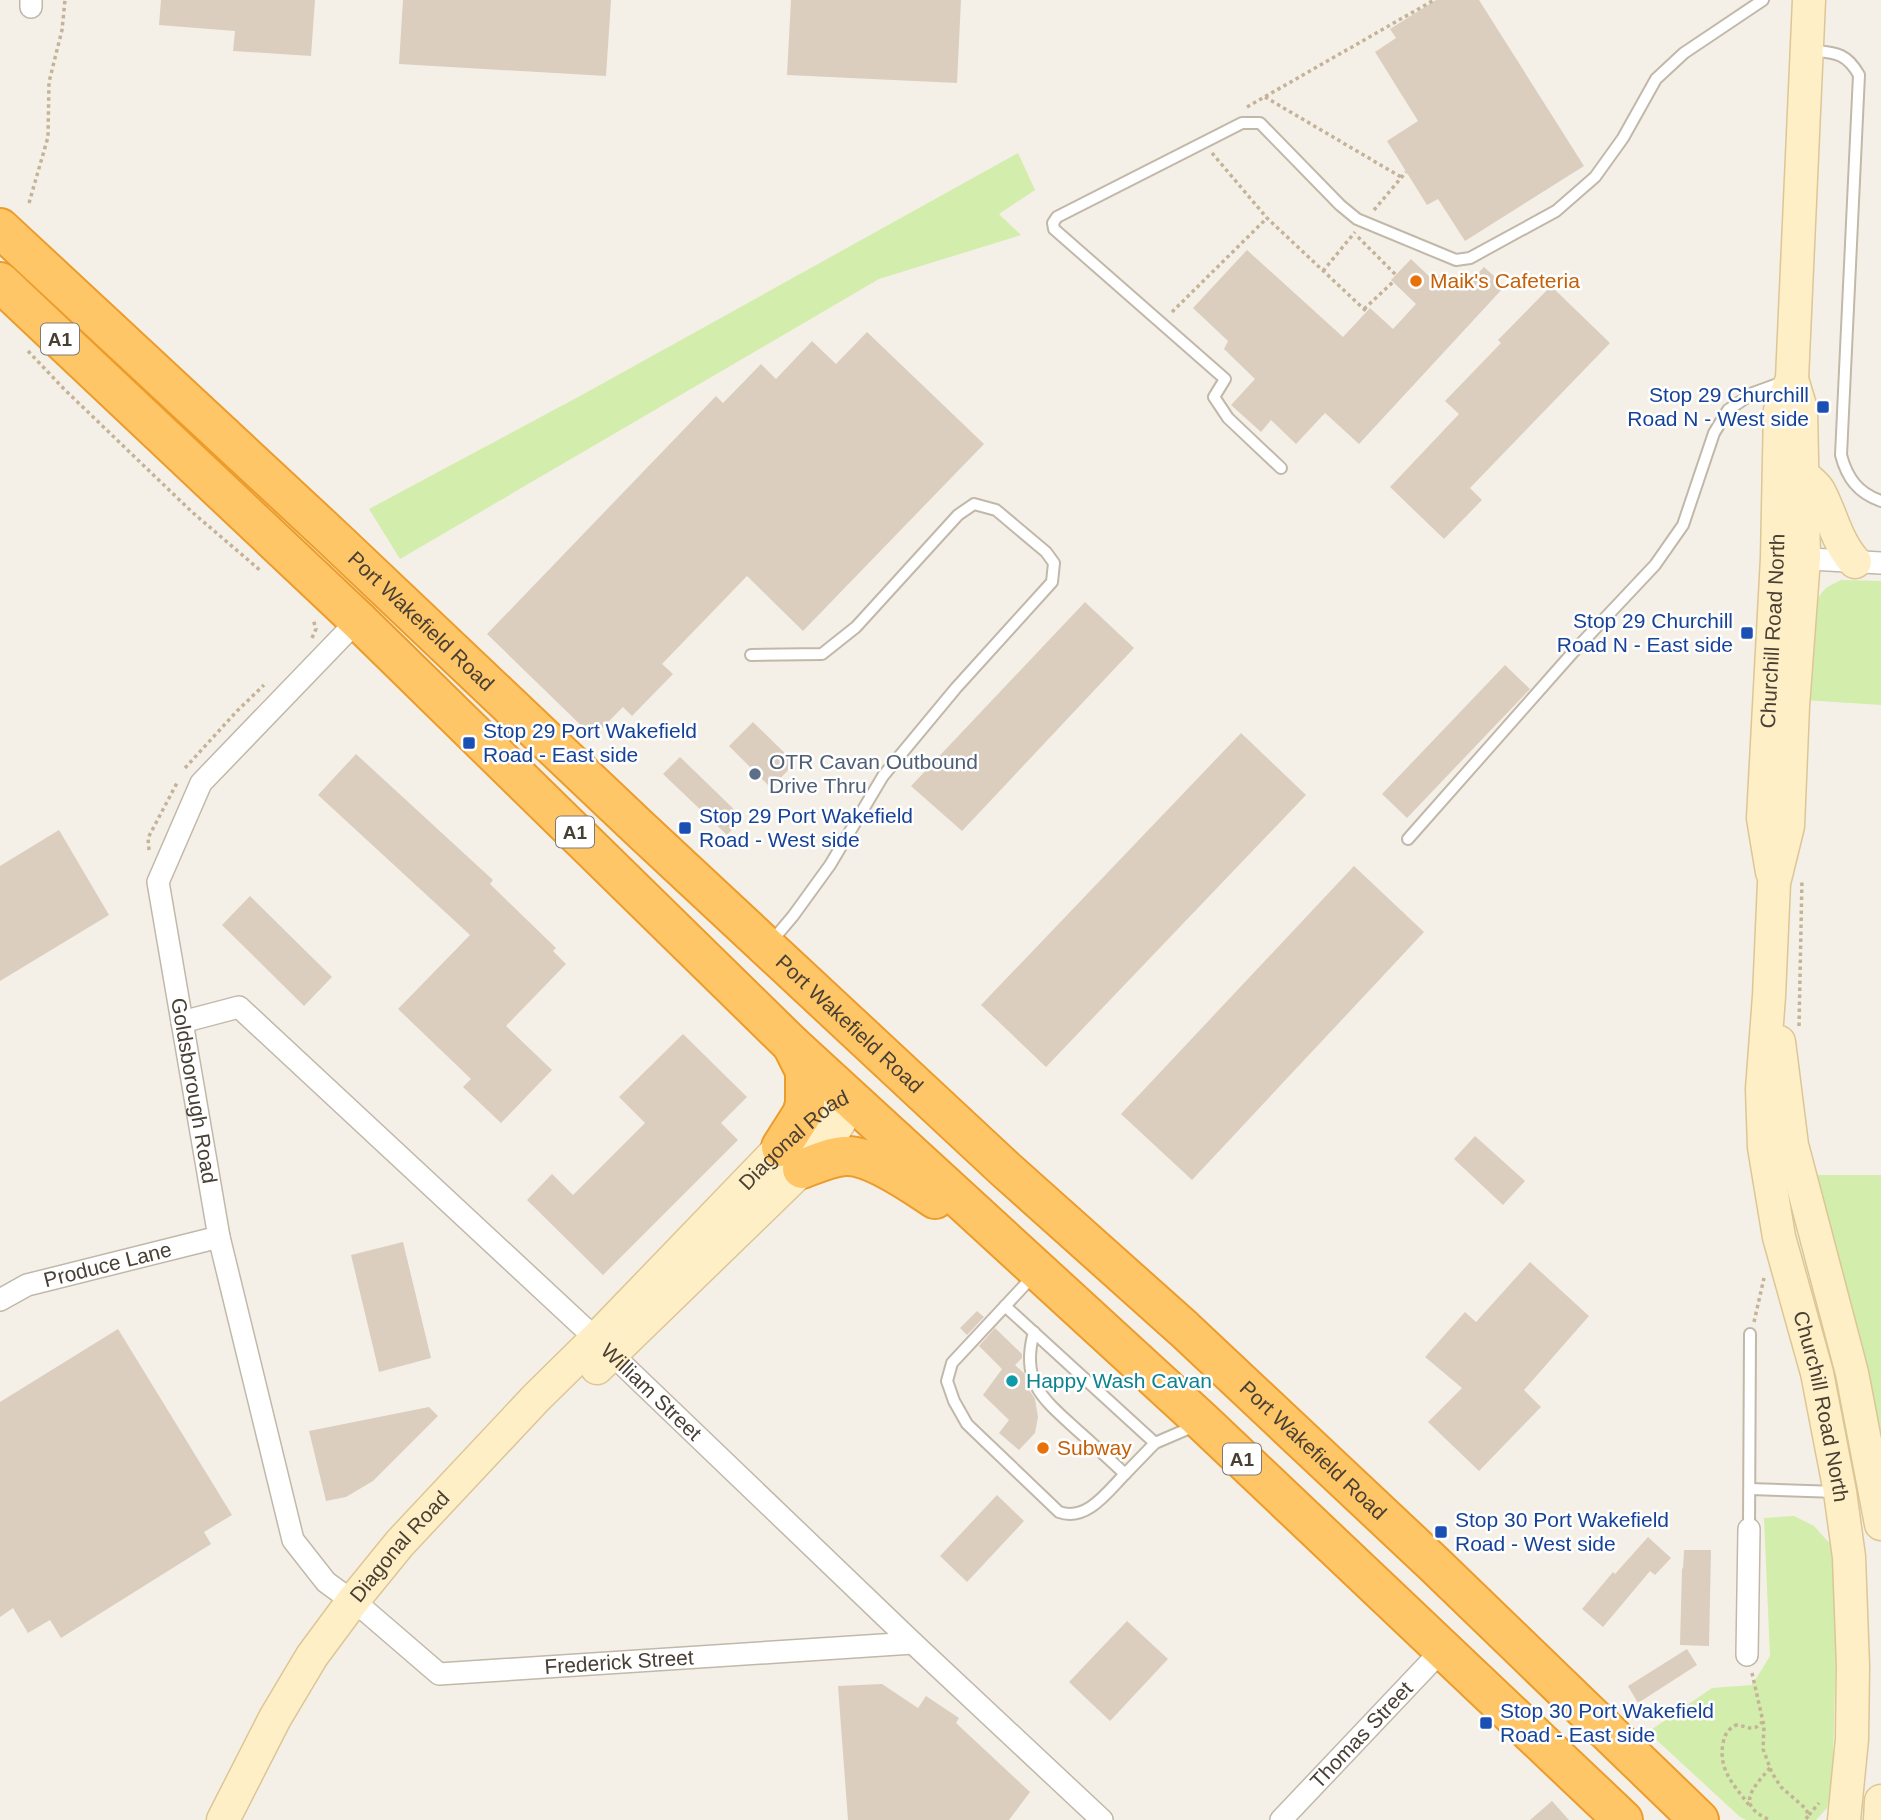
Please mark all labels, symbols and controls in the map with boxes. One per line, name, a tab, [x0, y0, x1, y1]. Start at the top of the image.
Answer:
place label: Maik's Cafeteria	[1430, 269, 1580, 292]
marker: Maik's Cafeteria	[1408, 273, 1424, 289]
road number: A1	[41, 324, 79, 354]
place label: Stop 29 Churchill Road N - West side	[1627, 383, 1809, 430]
marker: Stop 29 Churchill Road N - West side	[1815, 399, 1831, 415]
street label: Churchill Road North	[1756, 533, 1788, 729]
street label: Port Wakefield Road	[344, 546, 499, 695]
place label: Stop 29 Churchill Road N - East side	[1557, 609, 1733, 656]
marker: Stop 29 Churchill Road N - East side	[1739, 625, 1755, 641]
place label: Stop 29 Port Wakefield Road - East side	[483, 719, 697, 766]
marker: Stop 29 Port Wakefield Road - East side	[461, 735, 477, 751]
place label: OTR Cavan Outbound Drive Thru	[769, 750, 978, 797]
marker: OTR Cavan Outbound Drive Thru	[747, 766, 763, 782]
place label: Stop 29 Port Wakefield Road - West side	[699, 804, 913, 851]
road number: A1	[556, 817, 594, 848]
marker: Stop 29 Port Wakefield Road - West side	[677, 820, 693, 836]
street label: Port Wakefield Road	[772, 950, 928, 1097]
street label: Goldsborough Road	[167, 996, 222, 1185]
street label: Diagonal Road	[734, 1085, 852, 1194]
street label: Produce Lane	[41, 1237, 174, 1291]
street label: Churchill Road North	[1789, 1308, 1853, 1503]
street label: William Street	[597, 1338, 706, 1445]
place label: Happy Wash Cavan	[1026, 1369, 1212, 1392]
marker: Happy Wash Cavan	[1004, 1373, 1020, 1389]
street label: Port Wakefield Road	[1236, 1376, 1391, 1524]
place label: Subway	[1057, 1436, 1132, 1459]
marker: Subway	[1035, 1440, 1051, 1456]
road number: A1	[1223, 1443, 1261, 1474]
street label: Diagonal Road	[345, 1486, 454, 1606]
place label: Stop 30 Port Wakefield Road - West side	[1455, 1508, 1669, 1555]
marker: Stop 30 Port Wakefield Road - West side	[1433, 1524, 1449, 1540]
street label: Frederick Street	[544, 1645, 694, 1678]
street label: Thomas Street	[1305, 1677, 1417, 1793]
place label: Stop 30 Port Wakefield Road - East side	[1500, 1699, 1714, 1746]
marker: Stop 30 Port Wakefield Road - East side	[1478, 1715, 1494, 1731]

